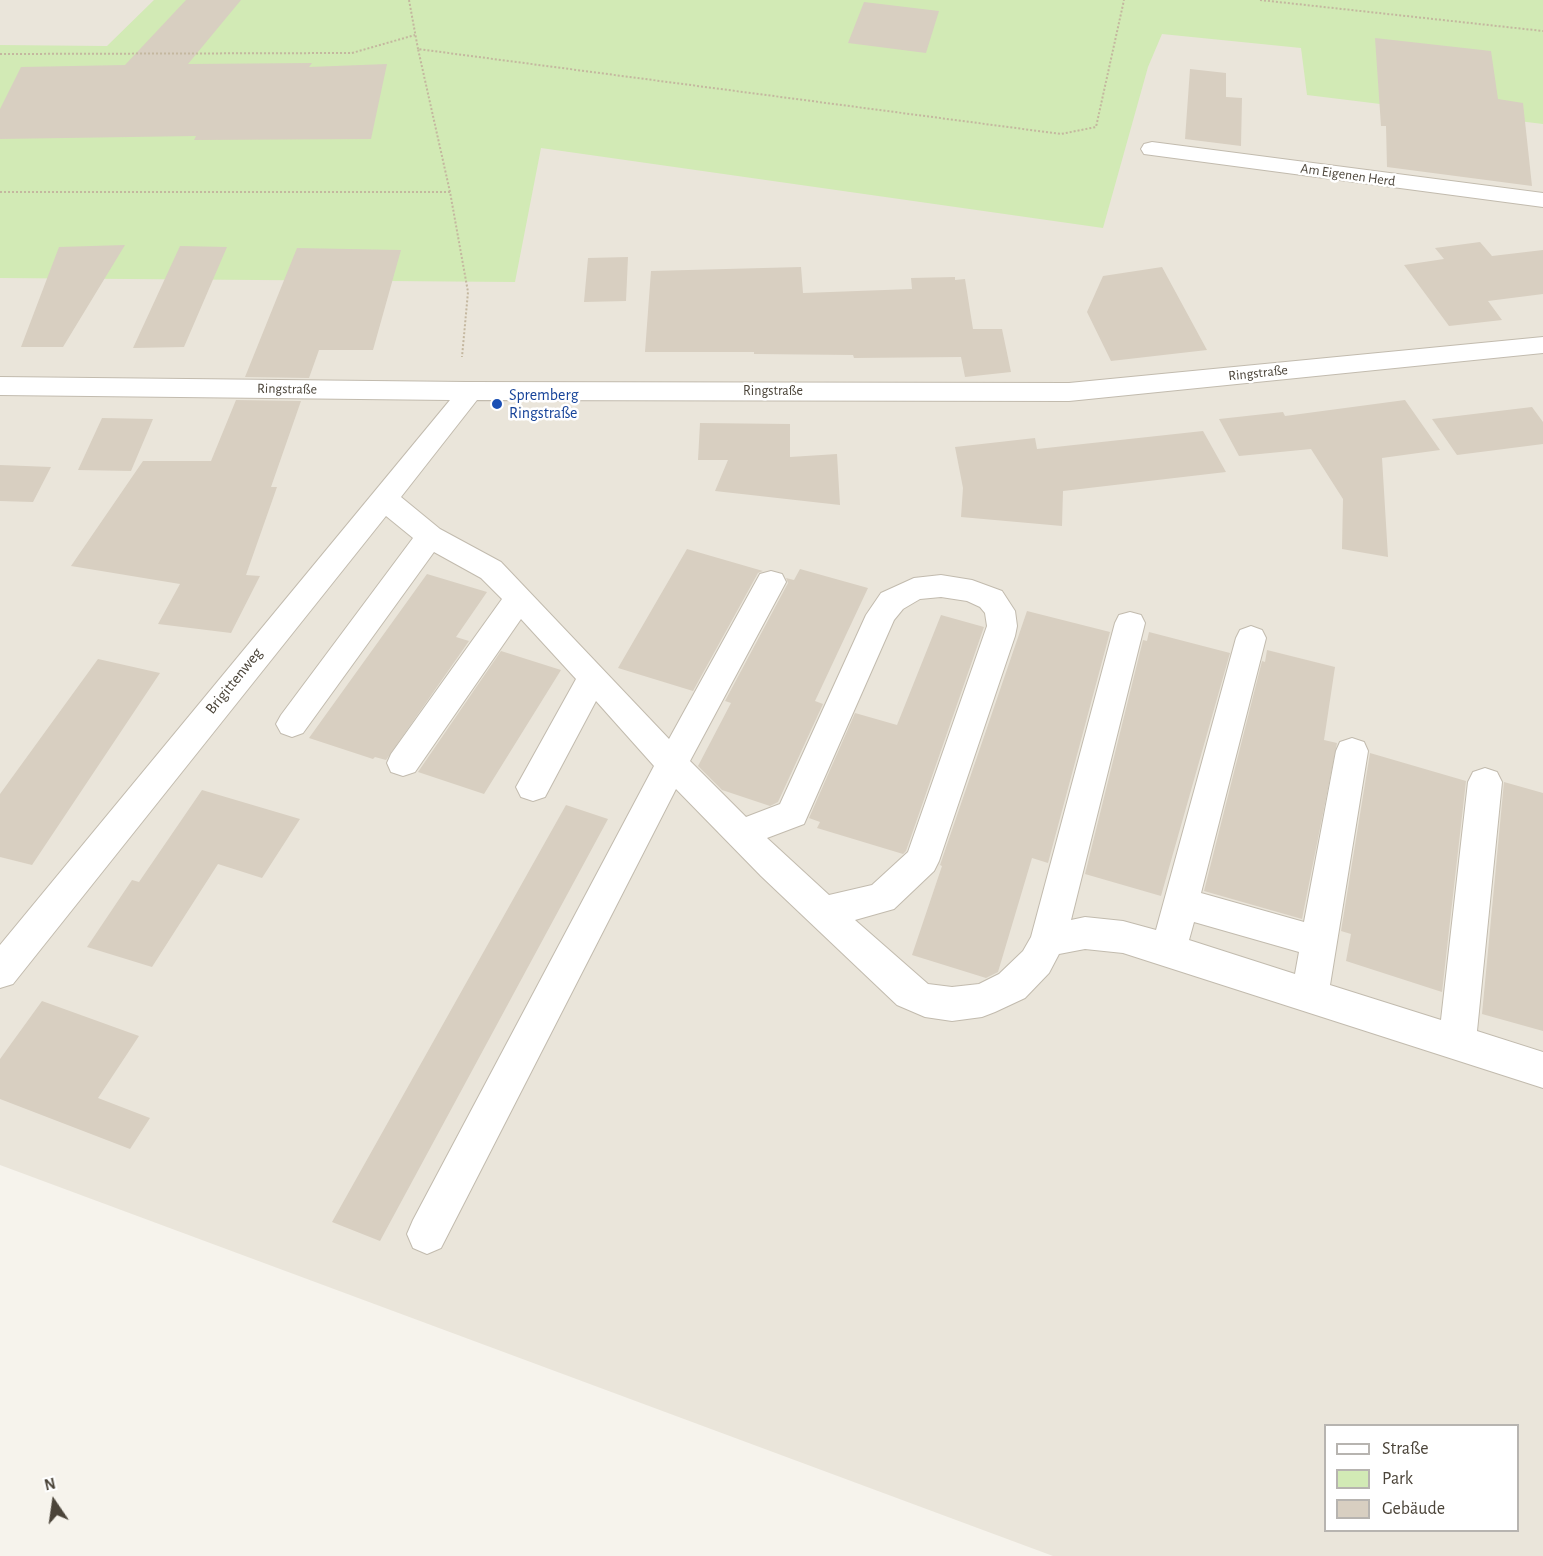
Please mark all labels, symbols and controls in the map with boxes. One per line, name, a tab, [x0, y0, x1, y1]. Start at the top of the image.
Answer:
street label: Am Eigenen Herd	[1300, 160, 1396, 190]
street label: Ringstraße	[1227, 362, 1289, 384]
street label: Ringstraße	[257, 380, 317, 398]
street label: Ringstraße	[743, 383, 803, 399]
place label: Spremberg Ringstraße	[509, 385, 578, 423]
marker: Spremberg Ringstraße	[490, 397, 504, 411]
street label: Brigittenweg	[201, 644, 267, 718]
legend	[1324, 1424, 1519, 1532]
text: Straße	[1382, 1440, 1428, 1458]
text: Park	[1382, 1470, 1413, 1488]
north arrow	[24, 1472, 84, 1532]
text: N	[43, 1475, 57, 1494]
text: Gebäude	[1382, 1500, 1445, 1518]

